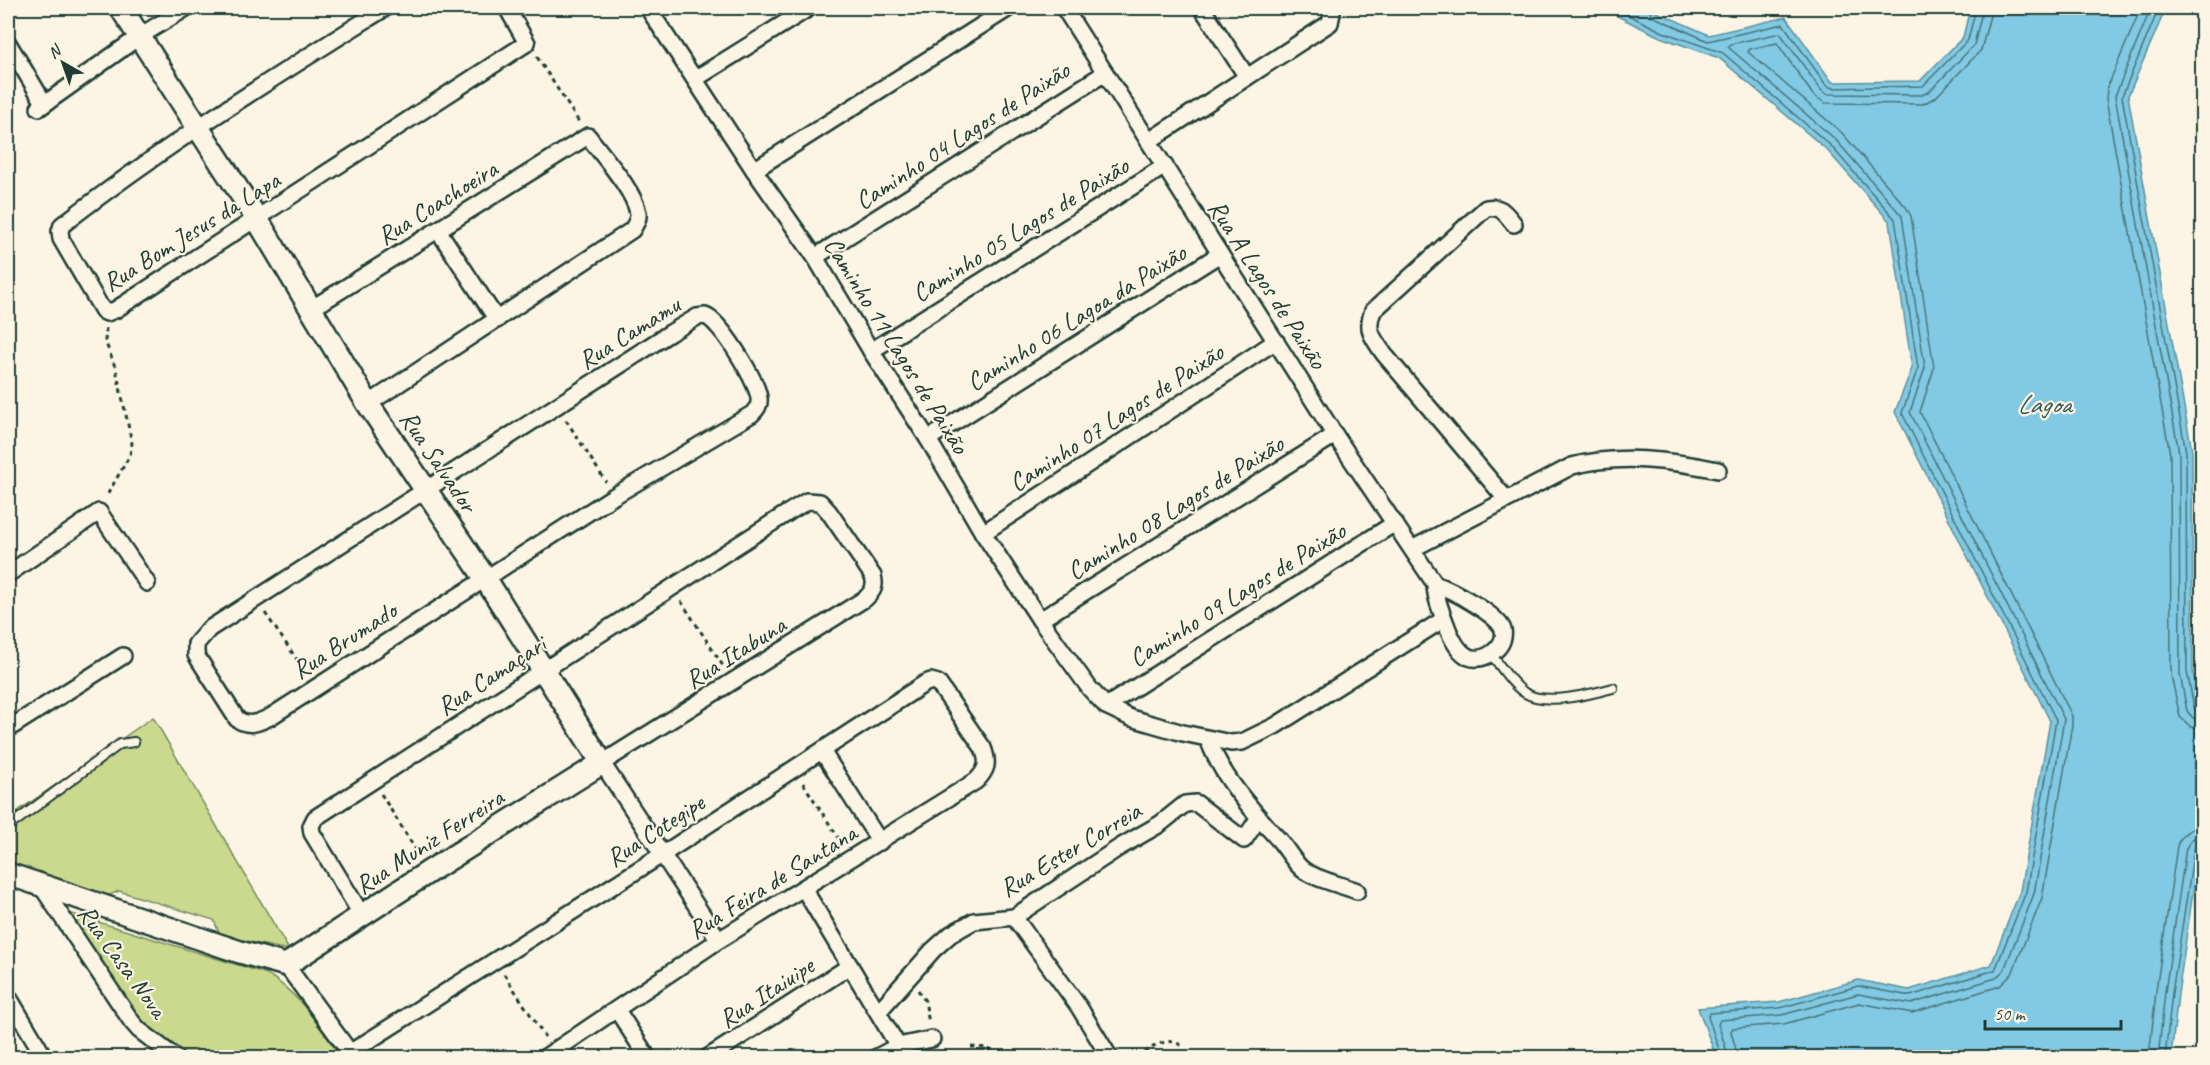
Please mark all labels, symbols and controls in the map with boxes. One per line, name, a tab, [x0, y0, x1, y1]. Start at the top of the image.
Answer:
north arrow	[33, 33, 93, 93]
text: N	[44, 39, 67, 63]
street label: Caminho 04 Lagos de Paixão	[849, 53, 1077, 217]
street label: Caminho 05 Lagos de Paixão	[906, 148, 1136, 309]
street label: Rua Coachoeira	[371, 152, 505, 252]
street label: Rua Bom Jesus da Lapa	[97, 163, 287, 299]
street label: Rua A Lagos de Paixão	[1201, 193, 1336, 377]
street label: Caminho 11 Lagos de Paixão	[817, 231, 978, 461]
street label: Caminho 06 Lagoa da Paixão	[960, 235, 1194, 398]
street label: Rua Camamu	[572, 287, 688, 377]
street label: Caminho 07 Lagos de Paixão	[1003, 335, 1231, 499]
water label: Lagoa	[2017, 387, 2074, 421]
street label: Rua Salvador	[392, 404, 486, 521]
street label: Caminho 08 Lagos de Paixão	[1061, 426, 1291, 587]
street label: Caminho 09 Lagos de Paixão	[1123, 513, 1353, 674]
street label: Rua Brumado	[286, 593, 405, 687]
street label: Rua Itabuna	[679, 608, 793, 696]
street label: Rua Camaçari	[431, 626, 555, 723]
street label: Rua Muniz Ferreira	[349, 780, 511, 902]
street label: Rua Cotegipe	[600, 786, 712, 874]
street label: Rua Ester Correia	[993, 793, 1149, 905]
street label: Rua Feira de Santana	[682, 815, 865, 947]
street label: Rua Casa Nova	[70, 898, 176, 1026]
street label: Rua Itaiuipe	[712, 948, 822, 1035]
scale bar	[1985, 993, 2122, 1031]
text: 50 m	[1994, 1003, 2027, 1025]

